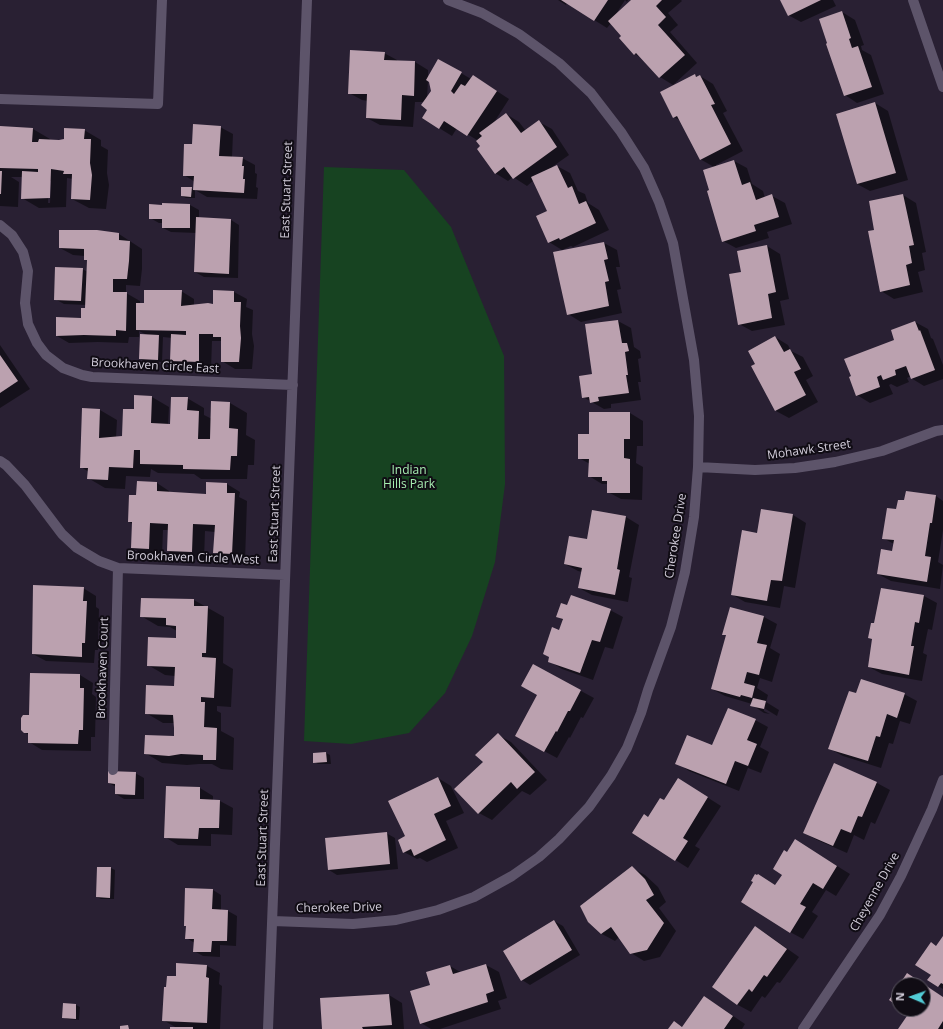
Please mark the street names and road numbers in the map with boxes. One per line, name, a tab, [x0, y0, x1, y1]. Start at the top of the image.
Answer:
street label: East Stuart Street	[278, 141, 296, 239]
street label: Brookhaven Circle East	[91, 355, 219, 377]
street label: Mohawk Street	[766, 437, 852, 463]
street label: East Stuart Street	[266, 465, 284, 563]
street label: Cherokee Drive	[662, 492, 690, 580]
street label: Brookhaven Circle West	[127, 548, 259, 568]
street label: Brookhaven Court	[94, 617, 112, 719]
street label: East Stuart Street	[254, 789, 272, 887]
street label: Cheyenne Drive	[847, 850, 903, 934]
street label: Cherokee Drive	[296, 900, 382, 916]

